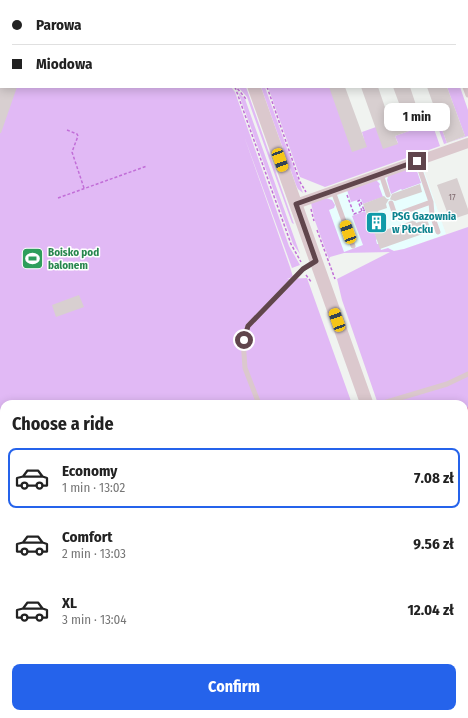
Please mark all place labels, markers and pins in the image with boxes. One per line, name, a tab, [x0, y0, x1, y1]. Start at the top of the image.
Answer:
building icon: PSG Gazownia w Płocku	[364, 209, 390, 235]
place label: PSG Gazownia w Płocku	[392, 210, 457, 236]
sports icon: Boisko pod balonem	[20, 245, 46, 271]
place label: Boisko pod balonem	[48, 246, 99, 272]

